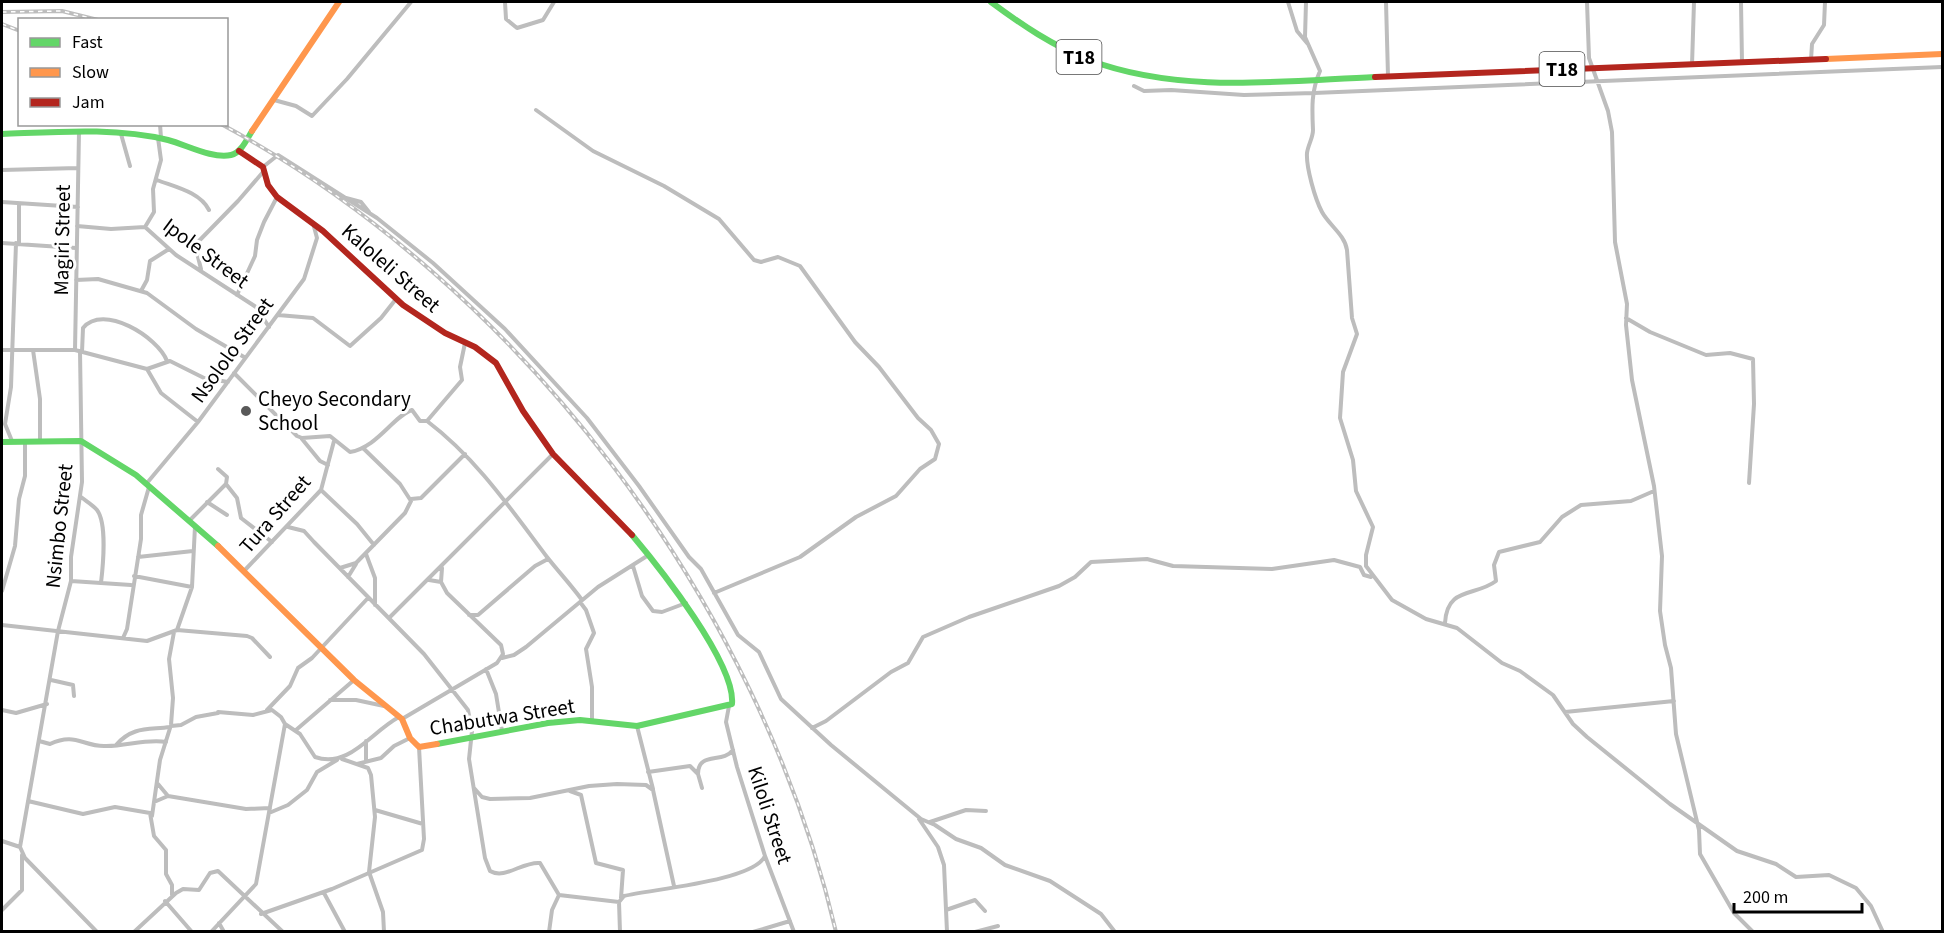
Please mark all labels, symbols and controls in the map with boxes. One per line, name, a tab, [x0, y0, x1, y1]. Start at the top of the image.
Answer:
legend	[18, 18, 228, 126]
text: Fast	[72, 30, 103, 55]
road number: T18	[1056, 40, 1102, 74]
road number: T18	[1540, 52, 1584, 86]
text: Slow	[72, 60, 109, 85]
text: Jam	[72, 90, 105, 115]
street label: Magiri Street	[46, 184, 78, 296]
street label: Ipole Street	[157, 211, 255, 295]
street label: Kaloleli Street	[335, 216, 447, 320]
street label: Nsololo Street	[183, 291, 281, 409]
place label: Cheyo Secondary School	[258, 384, 411, 438]
marker: Cheyo Secondary School	[239, 404, 253, 418]
street label: Nsimbo Street	[38, 462, 80, 590]
street label: Tura Street	[232, 468, 318, 560]
street label: Chabutwa Street	[427, 691, 577, 743]
street label: Kiloli Street	[740, 762, 800, 868]
scale bar	[1734, 876, 1862, 914]
text: 200 m	[1743, 885, 1788, 910]

